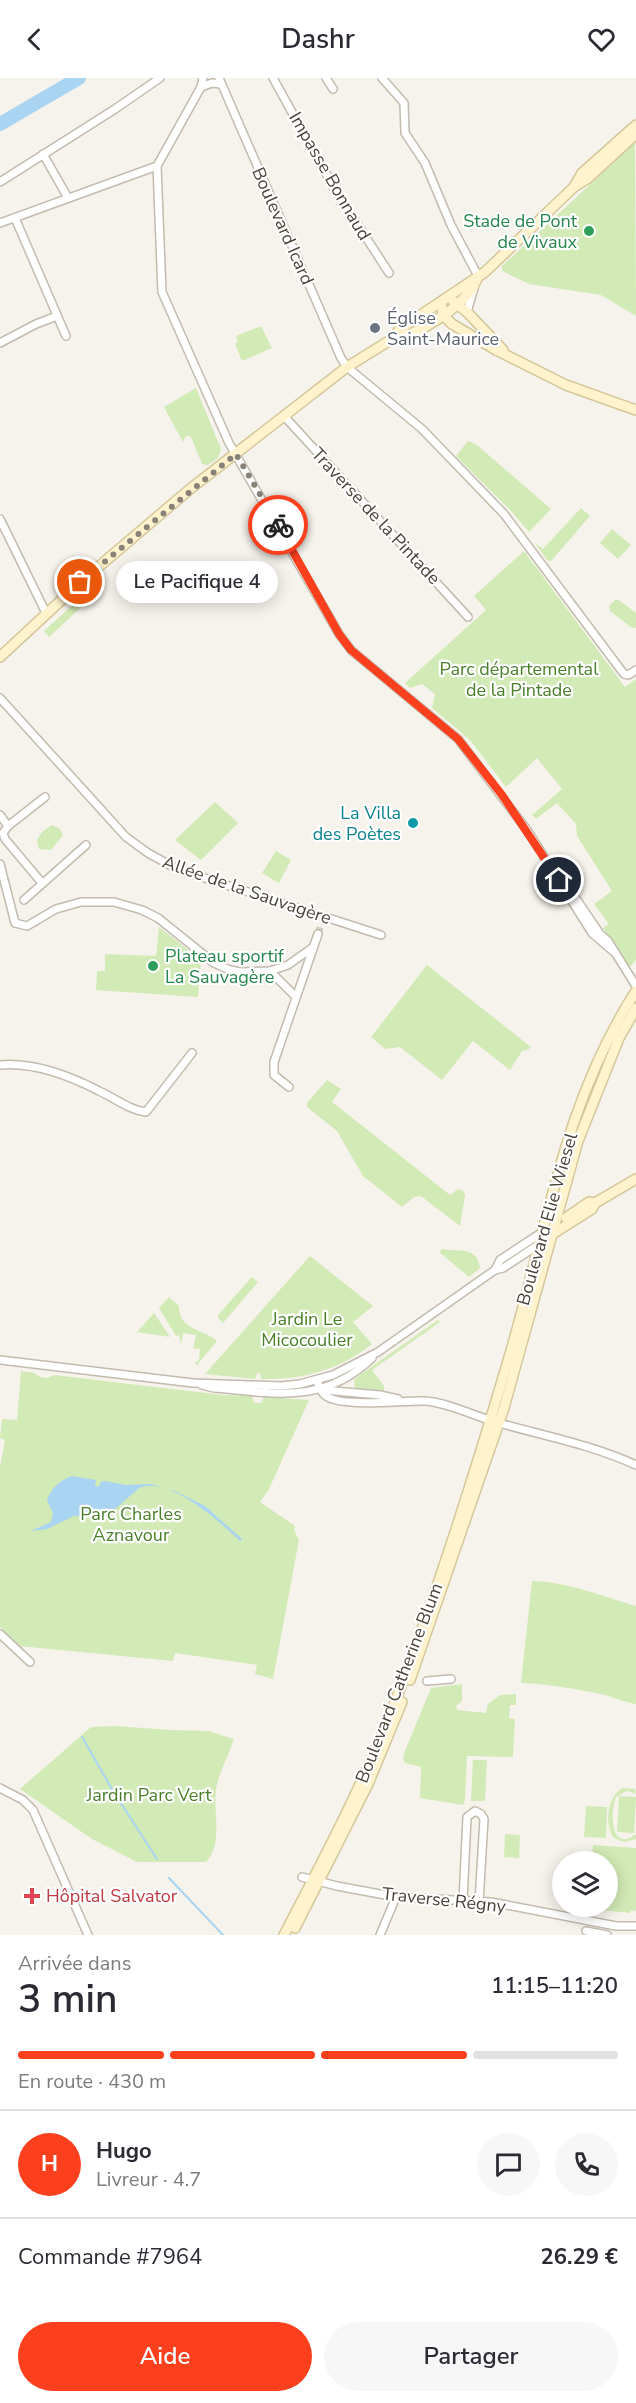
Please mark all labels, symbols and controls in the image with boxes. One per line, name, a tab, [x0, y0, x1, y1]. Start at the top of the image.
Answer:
text: Dashr	[281, 21, 355, 58]
icon: back	[18, 23, 51, 56]
icon: heart	[585, 23, 618, 56]
street label: Impasse Bonnaud	[284, 108, 376, 244]
street label: Boulevard Icard	[246, 163, 320, 289]
place label: Stade de Pont de Vivaux	[463, 209, 578, 254]
marker: Stade de Pont de Vivaux	[582, 224, 596, 238]
place label: Église Saint-Maurice	[387, 306, 499, 351]
marker: Église Saint-Maurice	[368, 321, 382, 335]
street label: Traverse de la Pintade	[306, 442, 446, 590]
courier	[248, 495, 308, 555]
icon: bike	[262, 509, 295, 542]
pin	[54, 556, 105, 607]
callout: Le Pacifique 4	[116, 561, 278, 603]
icon: bag	[63, 565, 96, 598]
text: Le Pacifique 4	[133, 568, 261, 595]
park label: Parc départemental de la Pintade	[440, 657, 599, 702]
place label: La Villa des Poètes	[313, 801, 401, 846]
marker: La Villa des Poètes	[406, 816, 420, 830]
street label: Allée de la Sauvagère	[159, 850, 335, 930]
pin	[533, 854, 584, 905]
icon: home	[542, 863, 575, 896]
place label: Plateau sportif La Sauvagère	[165, 944, 285, 989]
marker: Plateau sportif La Sauvagère	[146, 959, 160, 973]
street label: Boulevard Elie Wiesel	[511, 1129, 583, 1308]
park label: Jardin Le Micocoulier	[261, 1307, 353, 1352]
park label: Parc Charles Aznavour	[80, 1502, 182, 1547]
street label: Boulevard Catherine Blum	[350, 1579, 448, 1787]
park label: Jardin Parc Vert	[85, 1783, 212, 1807]
map controls	[552, 1851, 618, 1917]
button: layers	[552, 1851, 618, 1917]
street label: Traverse Régny	[381, 1882, 508, 1919]
place label: Hôpital Salvator	[46, 1884, 178, 1908]
marker: Hôpital Salvator	[23, 1887, 41, 1905]
text: Arrivée dans	[18, 1950, 131, 1977]
text: 11:15–11:20	[491, 1971, 618, 2001]
text: 3 min	[18, 1973, 117, 2026]
text: En route · 430 m	[18, 2068, 166, 2095]
button: chat	[477, 2133, 540, 2196]
button: phone	[555, 2133, 618, 2196]
text: Hugo	[96, 2136, 152, 2166]
text: H	[41, 2149, 58, 2179]
text: Livreur · 4.7	[96, 2166, 201, 2193]
text: Commande #7964	[18, 2242, 202, 2272]
text: 26.29 €	[541, 2242, 618, 2272]
button: Aide	[18, 2322, 312, 2391]
button: Partager	[324, 2322, 618, 2391]

